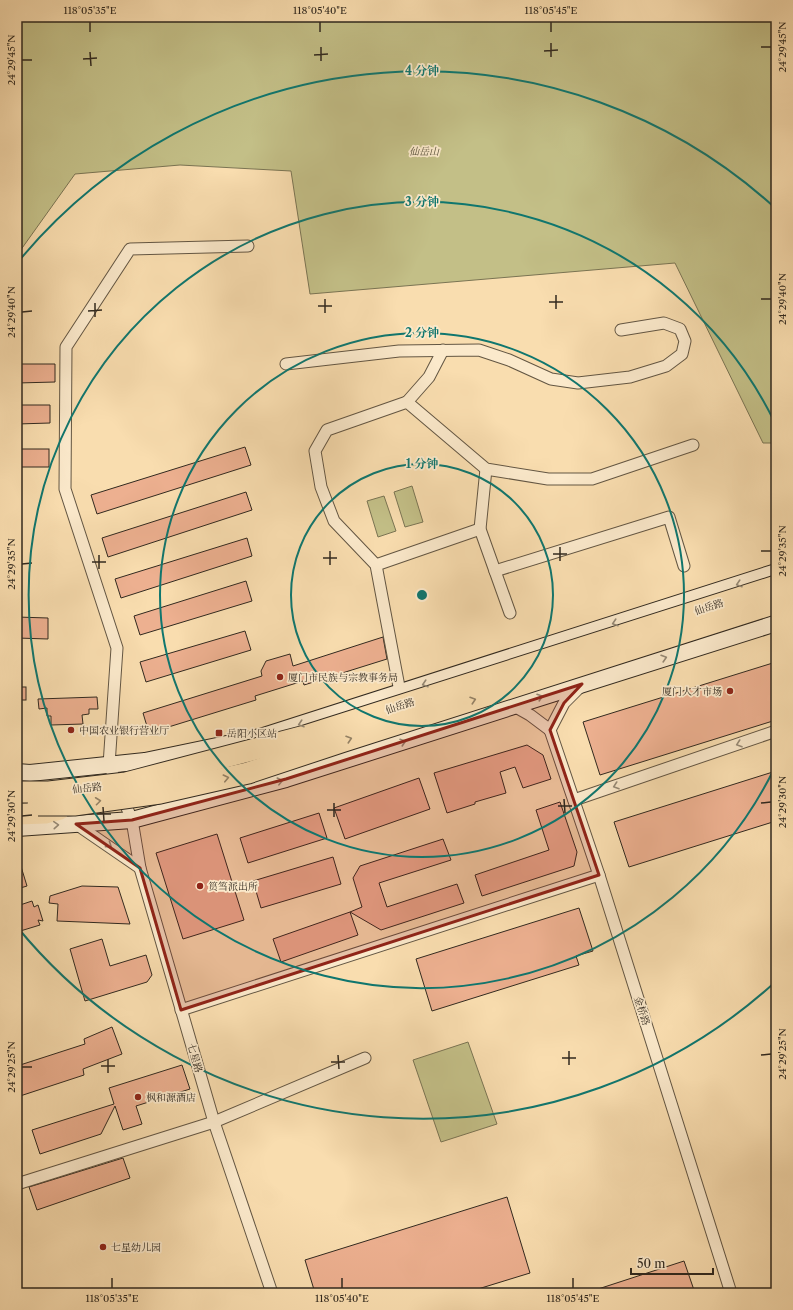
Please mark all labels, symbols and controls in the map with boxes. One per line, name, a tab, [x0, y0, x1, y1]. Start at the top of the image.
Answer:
text: 118°05'35"E	[63, 4, 117, 17]
text: 118°05'40"E	[293, 4, 347, 17]
text: 118°05'45"E	[525, 4, 578, 17]
text: 24°29'45"N	[776, 21, 789, 73]
text: 24°29'45"N	[5, 34, 18, 86]
text: 4 分钟	[405, 63, 439, 78]
park label: 仙岳山	[409, 145, 440, 158]
text: 3 分钟	[405, 194, 439, 209]
text: 24°29'40"N	[776, 273, 789, 325]
text: 24°29'40"N	[5, 286, 18, 338]
text: 2 分钟	[405, 325, 439, 340]
text: 1 分钟	[406, 456, 438, 471]
text: 24°29'35"N	[776, 525, 789, 577]
text: 24°29'35"N	[5, 538, 18, 590]
one-way arrow	[736, 579, 743, 588]
centre of rings	[415, 588, 429, 602]
street label: 仙岳路	[692, 596, 725, 618]
one-way arrow	[612, 619, 619, 627]
one-way arrow	[661, 654, 668, 663]
place label: 厦门市民族与宗教事务局	[288, 671, 398, 684]
marker: 厦门市民族与宗教事务局	[275, 672, 285, 682]
one-way arrow	[421, 680, 428, 688]
place label: 厦门人才市场	[662, 685, 722, 698]
marker: 厦门人才市场	[725, 686, 735, 696]
one-way arrow	[537, 694, 544, 702]
street label: 仙岳路	[383, 695, 416, 717]
one-way arrow	[470, 696, 477, 704]
one-way arrow	[298, 719, 305, 728]
place label: 中国农业银行营业厅	[79, 724, 169, 737]
marker: 中国农业银行营业厅	[66, 725, 76, 735]
place label: 岳阳小区站	[227, 727, 277, 740]
marker: 岳阳小区站	[214, 728, 224, 738]
one-way arrow	[346, 735, 353, 744]
one-way arrow	[400, 738, 407, 746]
one-way arrow	[736, 739, 743, 748]
one-way arrow	[222, 775, 229, 783]
text: 24°29'30"N	[776, 776, 789, 828]
one-way arrow	[276, 777, 283, 786]
street label: 仙岳路	[70, 780, 103, 796]
one-way arrow	[613, 781, 620, 789]
text: 24°29'30"N	[5, 790, 18, 842]
one-way arrow	[95, 797, 101, 806]
one-way arrow	[53, 821, 59, 830]
one-way arrow	[104, 840, 111, 847]
place label: 筼筜派出所	[208, 880, 258, 893]
marker: 筼筜派出所	[195, 881, 205, 891]
street label: 金桥路	[631, 995, 653, 1027]
text: 24°29'25"N	[776, 1028, 789, 1080]
text: 24°29'25"N	[5, 1041, 18, 1093]
street label: 七星路	[185, 1042, 205, 1074]
place label: 枫和源酒店	[146, 1091, 196, 1104]
marker: 枫和源酒店	[133, 1092, 143, 1102]
place label: 七星幼儿园	[111, 1241, 161, 1254]
marker: 七星幼儿园	[98, 1242, 108, 1252]
scale bar	[631, 1250, 713, 1276]
text: 50 m	[637, 1256, 666, 1271]
text: 118°05'35"E	[85, 1292, 139, 1305]
text: 118°05'40"E	[315, 1292, 369, 1305]
text: 118°05'45"E	[547, 1292, 600, 1305]

